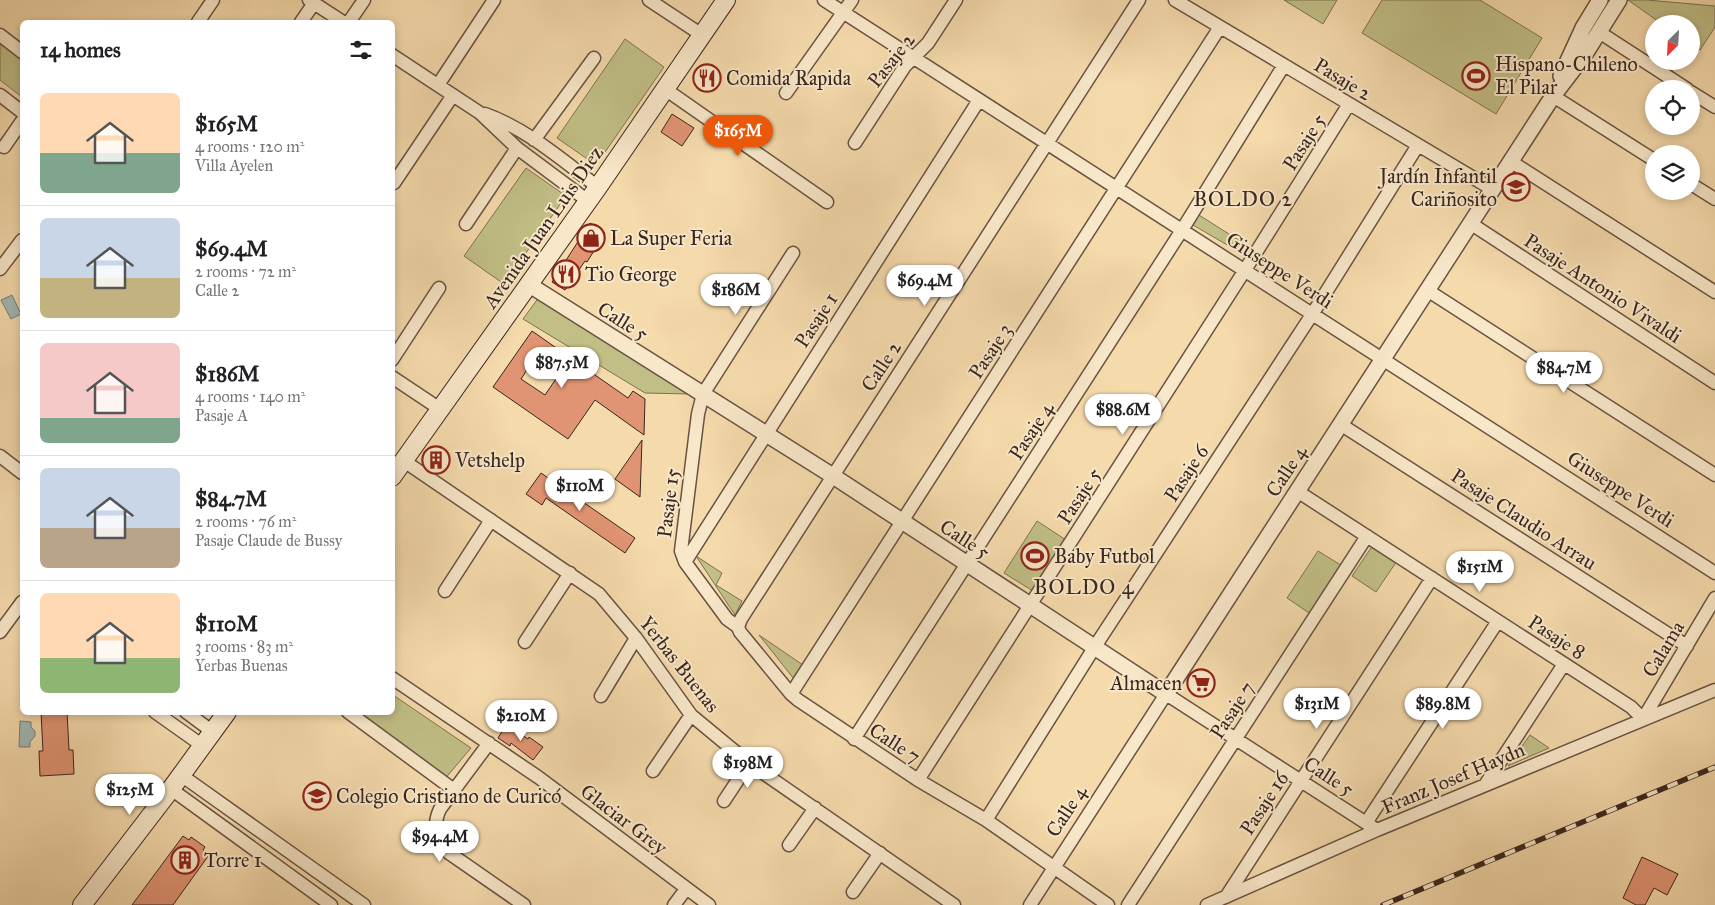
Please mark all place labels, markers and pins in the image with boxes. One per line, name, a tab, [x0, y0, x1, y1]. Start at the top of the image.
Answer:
place label: Hispano-Chileno El Pilar	[1495, 52, 1638, 99]
sports icon: Hispano-Chileno El Pilar	[1461, 61, 1491, 91]
restaurant icon: Comida Rapida	[692, 63, 722, 93]
place label: Comida Rapida	[726, 66, 852, 90]
pin: $165M	[703, 114, 773, 157]
place label: Jardín Infantil Cariñosito	[1378, 164, 1498, 211]
school or university icon: Jardín Infantil Cariñosito	[1501, 172, 1531, 202]
shop icon: La Super Feria	[576, 223, 606, 253]
place label: La Super Feria	[610, 226, 733, 250]
restaurant icon: Tio George	[551, 259, 581, 289]
place label: Tio George	[585, 262, 677, 287]
pin: $69.4M	[884, 264, 966, 307]
pin: $186M	[701, 274, 771, 316]
pin: $87.5M	[521, 346, 603, 389]
pin: $84.7M	[1523, 352, 1605, 394]
pin: $88.6M	[1082, 394, 1164, 436]
building icon: Vetshelp	[421, 445, 451, 475]
place label: Vetshelp	[454, 448, 525, 472]
pin: $110M	[545, 470, 615, 512]
sports icon: Baby Futbol	[1020, 541, 1050, 571]
place label: Baby Futbol	[1054, 544, 1155, 568]
pin: $151M	[1445, 550, 1515, 593]
supermarket icon: Almacen	[1186, 668, 1216, 698]
place label: Almacen	[1109, 671, 1182, 695]
pin: $131M	[1282, 688, 1352, 730]
pin: $89.8M	[1402, 688, 1484, 730]
pin: $210M	[486, 700, 556, 742]
pin: $198M	[713, 746, 783, 789]
pin: $125M	[95, 774, 165, 816]
school or university icon: Colegio Cristiano de Curicó	[302, 781, 332, 811]
place label: Colegio Cristiano de Curicó	[336, 784, 562, 809]
pin: $94.4M	[399, 820, 481, 863]
building icon: Torre 1	[170, 845, 200, 875]
place label: Torre 1	[204, 848, 262, 872]

